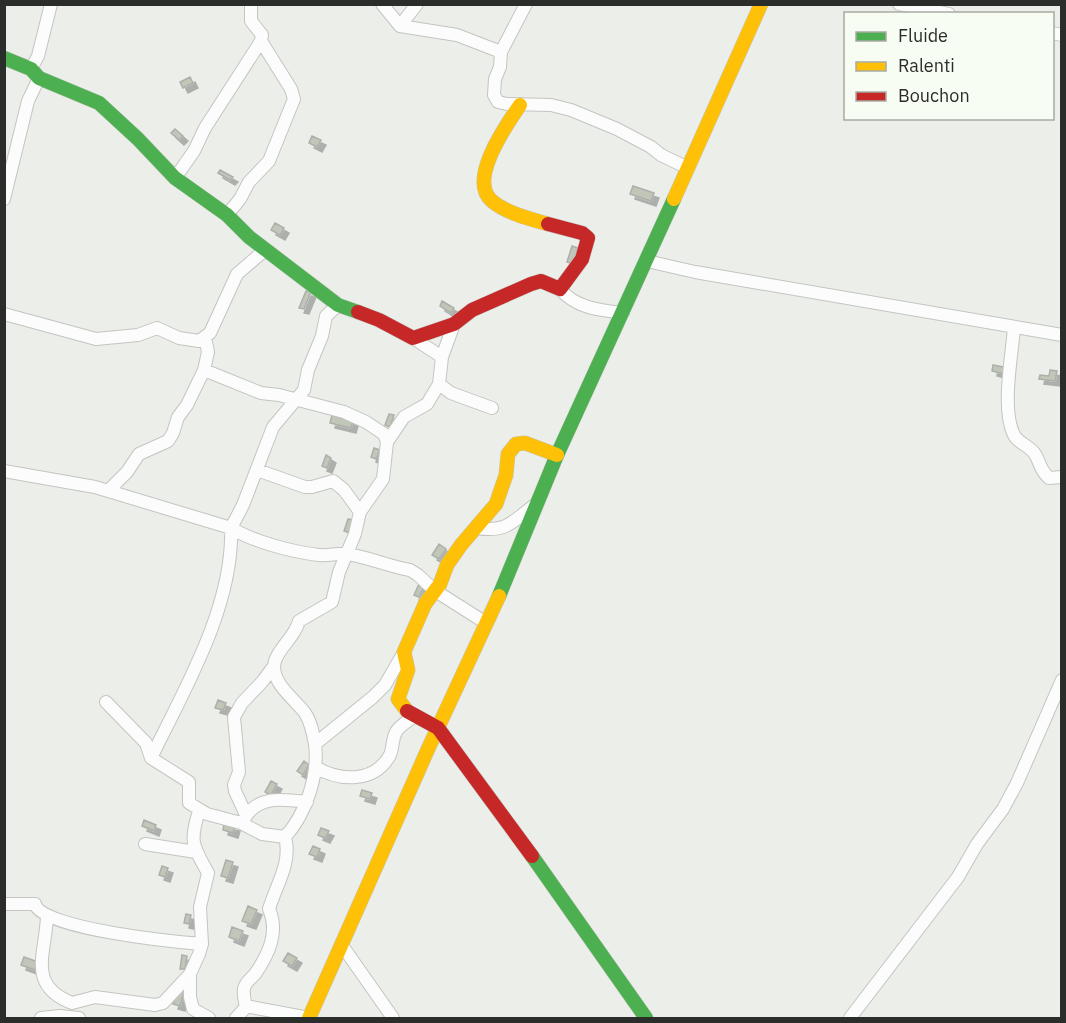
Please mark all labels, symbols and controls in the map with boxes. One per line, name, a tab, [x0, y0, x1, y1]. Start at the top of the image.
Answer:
legend	[844, 12, 1054, 120]
text: Fluide	[898, 24, 948, 47]
text: Ralenti	[898, 54, 955, 77]
text: Bouchon	[898, 84, 970, 107]

